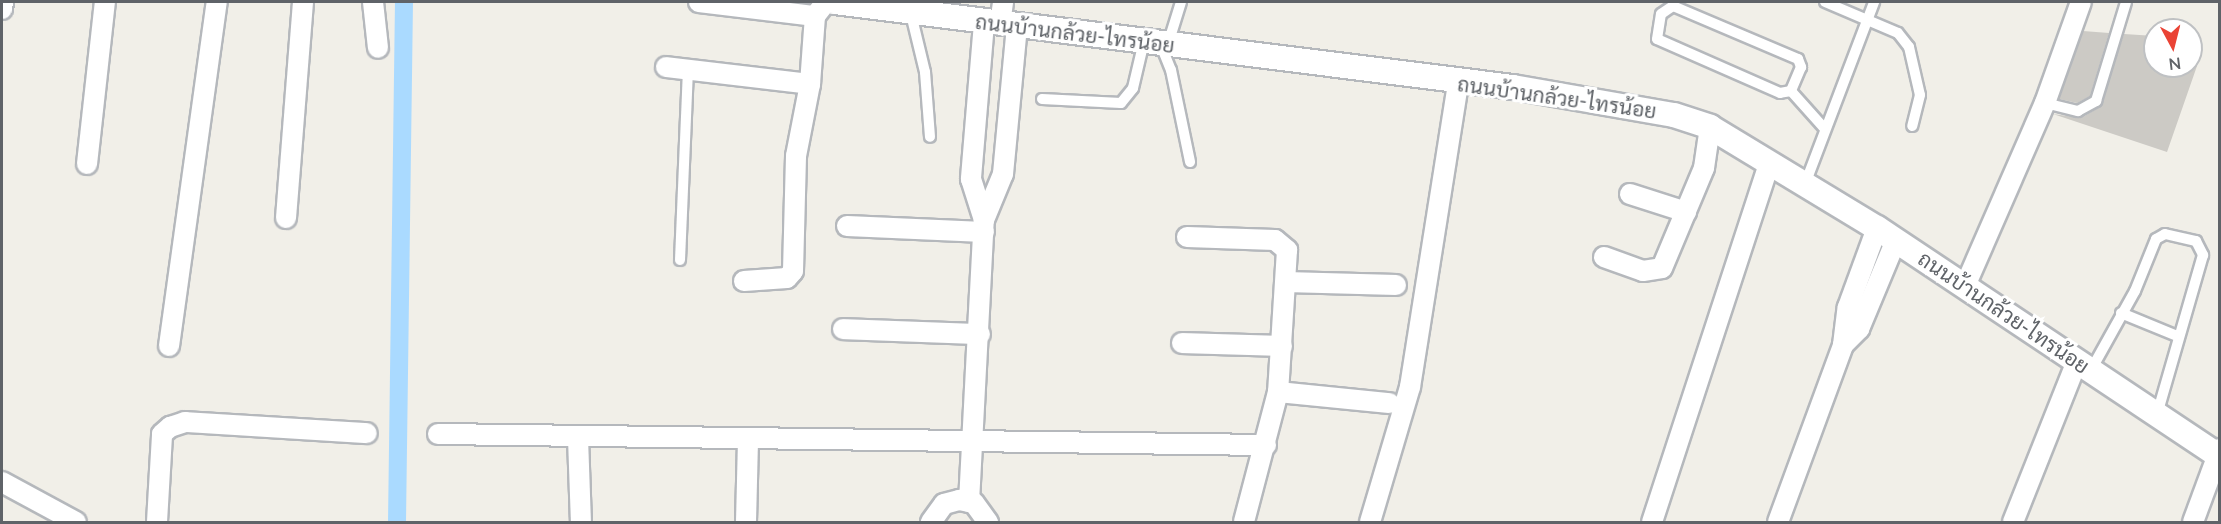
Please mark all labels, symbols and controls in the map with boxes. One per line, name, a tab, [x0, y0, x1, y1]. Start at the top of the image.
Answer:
street label: ถนนบ้านกล้วย-ไทรน้อย	[974, 8, 1176, 58]
north arrow	[2143, 18, 2203, 78]
text: N	[2168, 54, 2182, 75]
street label: ถนนบ้านกล้วย-ไทรน้อย	[1456, 71, 1658, 123]
street label: ถนนบ้านกล้วย-ไทรน้อย	[1914, 245, 2094, 379]

